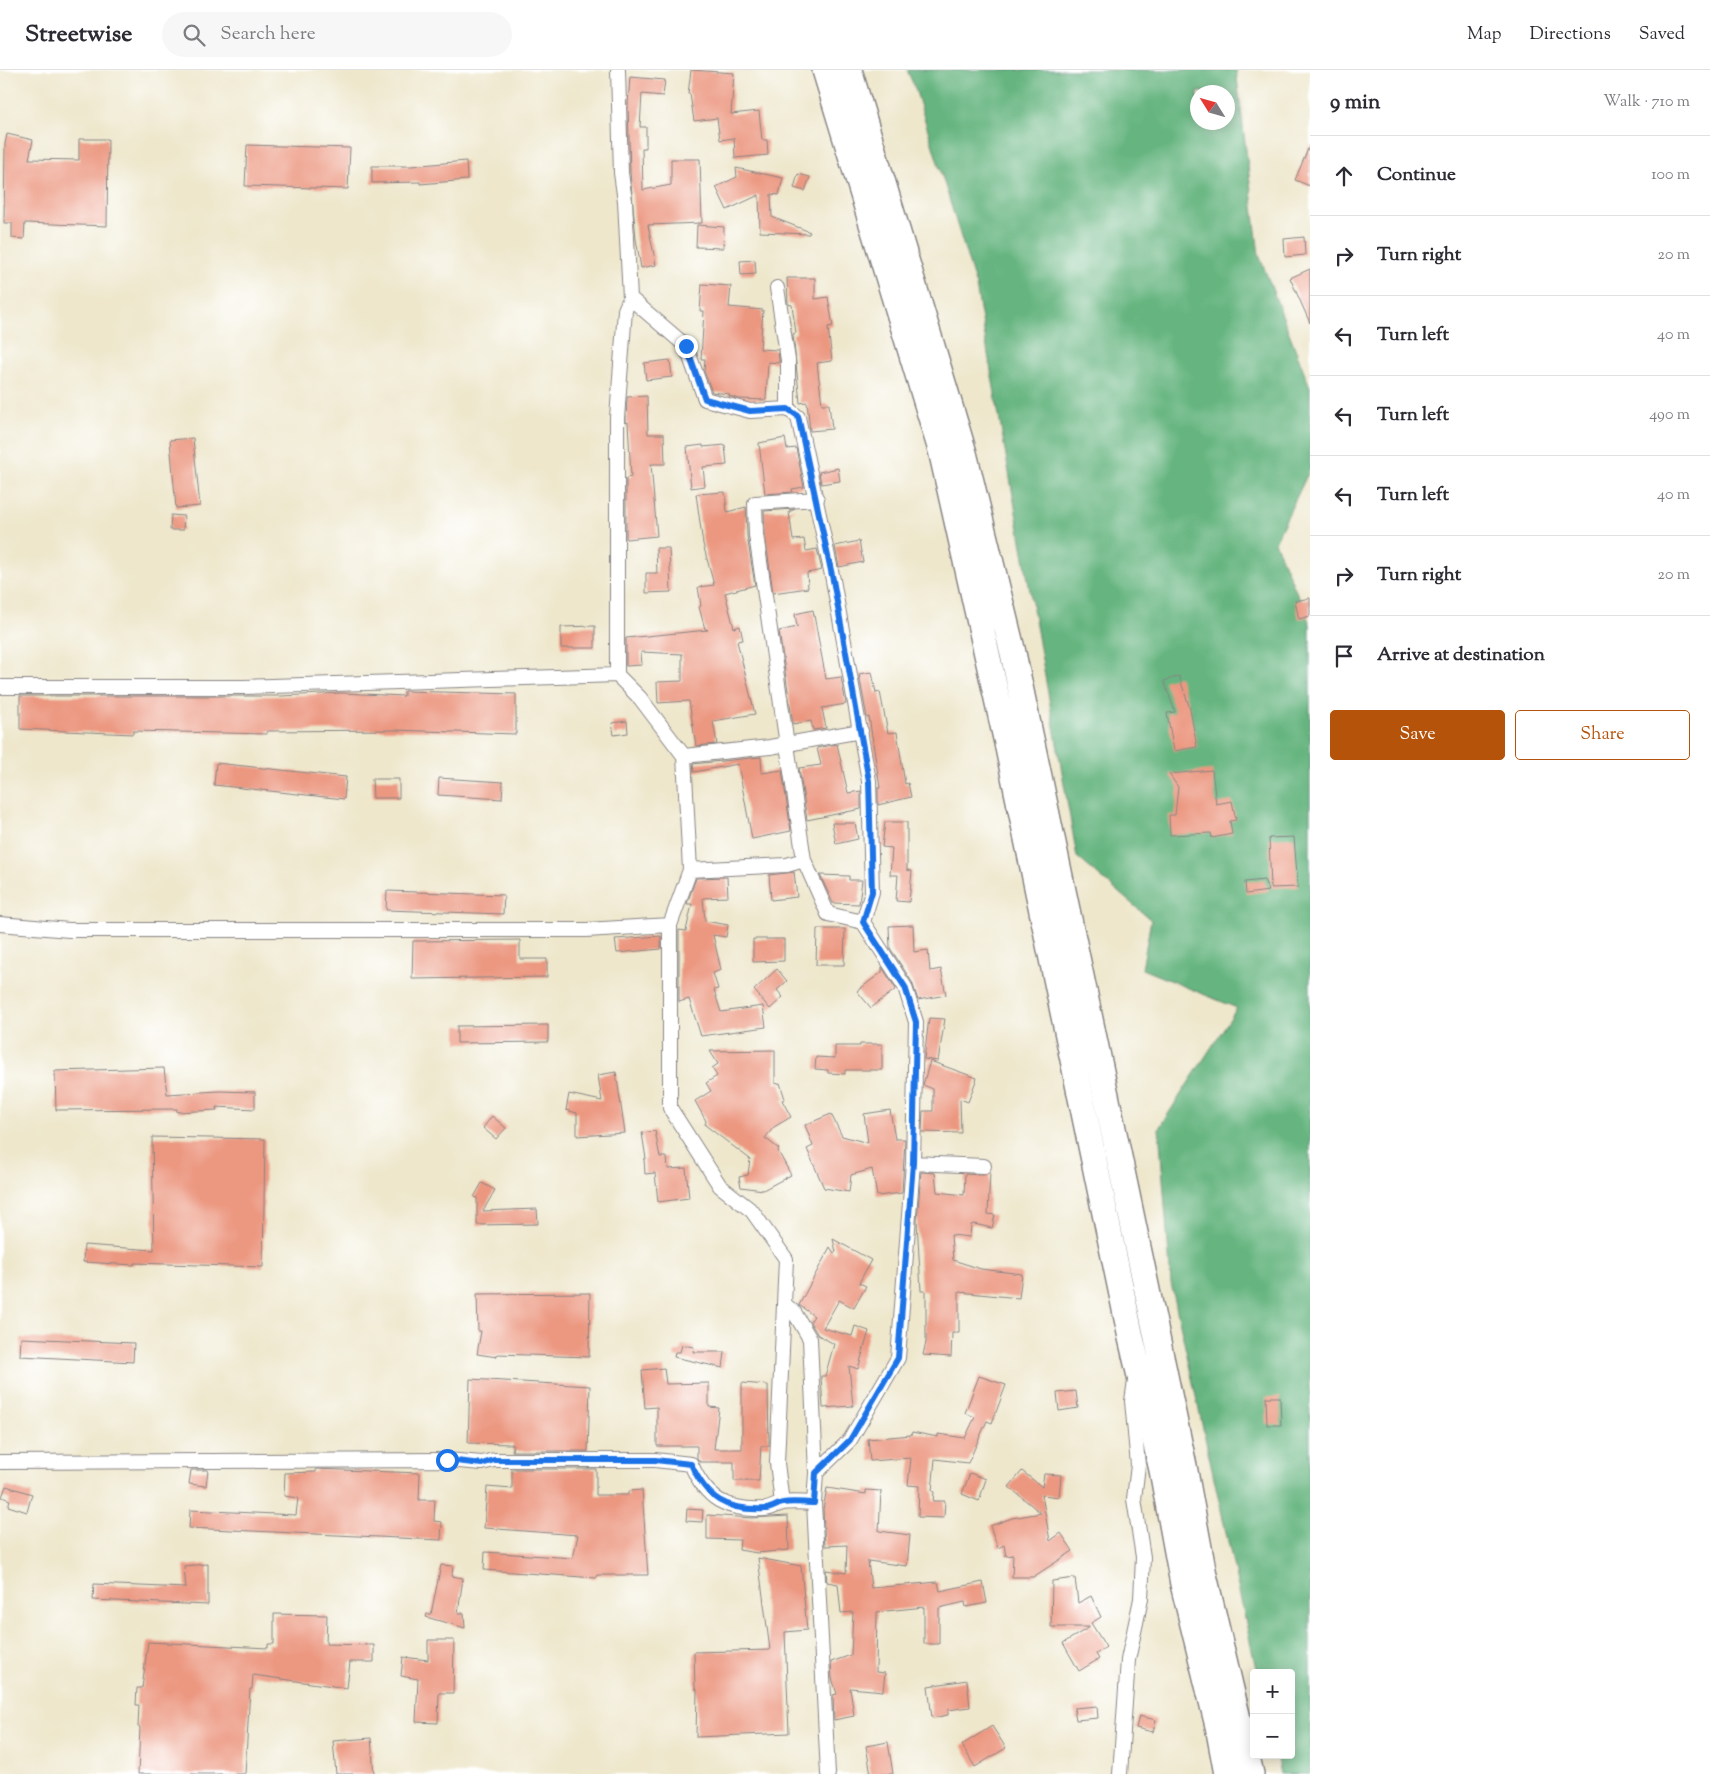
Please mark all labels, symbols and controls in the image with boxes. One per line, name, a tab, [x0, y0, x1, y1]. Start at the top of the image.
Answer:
search box	[162, 12, 512, 57]
text: Streetwise	[25, 18, 132, 52]
icon: search	[180, 21, 208, 49]
text: Search here	[220, 21, 316, 48]
text: Map	[1467, 22, 1502, 48]
text: Directions	[1530, 22, 1611, 48]
text: Saved	[1639, 22, 1685, 48]
north arrow	[1190, 85, 1235, 130]
text: 9 min	[1330, 88, 1380, 118]
text: Walk · 710 m	[1603, 91, 1690, 114]
icon: ahead	[1330, 162, 1358, 190]
text: Continue	[1377, 162, 1456, 189]
text: 100 m	[1651, 164, 1690, 187]
icon: right	[1330, 242, 1358, 270]
text: Turn right	[1377, 242, 1461, 269]
text: 20 m	[1657, 244, 1690, 267]
icon: left	[1330, 322, 1358, 350]
text: Turn left	[1377, 322, 1449, 349]
text: 40 m	[1657, 324, 1690, 347]
route end	[675, 335, 698, 358]
icon: left	[1330, 402, 1358, 430]
text: Turn left	[1377, 402, 1449, 429]
text: 490 m	[1649, 404, 1690, 427]
icon: left	[1330, 482, 1358, 510]
text: Turn left	[1377, 482, 1449, 509]
text: 40 m	[1657, 484, 1690, 507]
icon: right	[1330, 562, 1358, 590]
text: Turn right	[1377, 562, 1461, 589]
text: 20 m	[1657, 564, 1690, 587]
icon: arrive	[1330, 642, 1358, 670]
text: Arrive at destination	[1377, 642, 1545, 669]
button: Save	[1330, 710, 1505, 760]
button: Share	[1515, 710, 1690, 760]
route start	[436, 1449, 459, 1472]
map controls	[1250, 1669, 1295, 1759]
button: +	[1250, 1669, 1295, 1714]
button: −	[1250, 1714, 1295, 1759]

